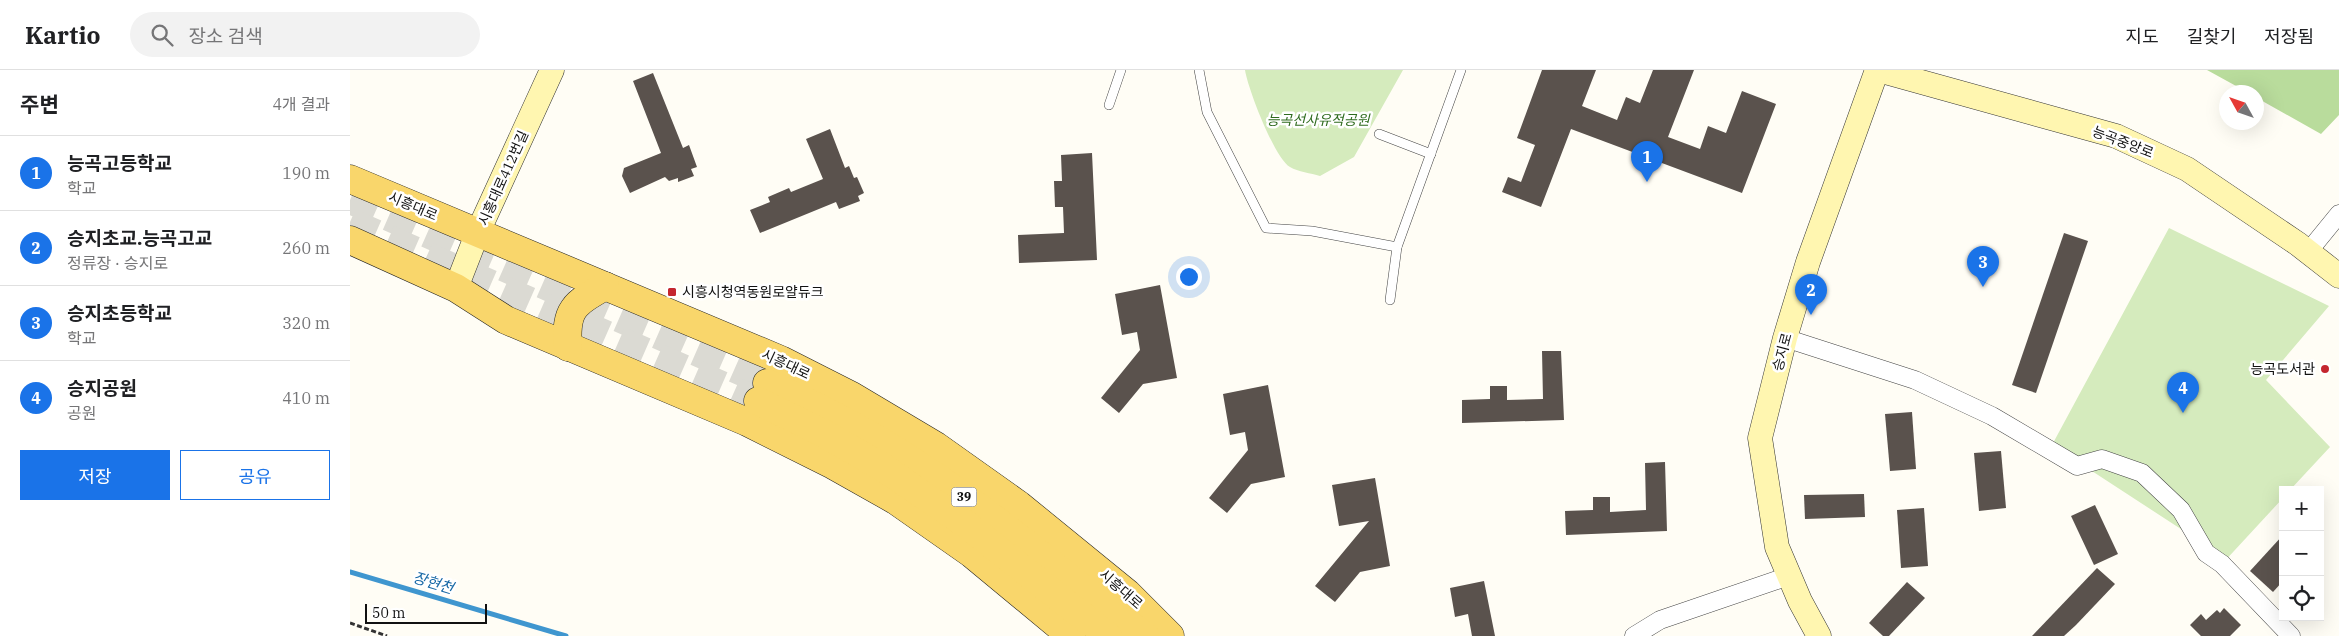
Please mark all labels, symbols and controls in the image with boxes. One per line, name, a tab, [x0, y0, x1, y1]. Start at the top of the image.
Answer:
search box	[130, 12, 480, 57]
text: Kartio	[25, 19, 100, 51]
icon: search	[148, 21, 176, 49]
text: 장소 검색	[188, 24, 263, 48]
text: 지도	[2126, 25, 2159, 48]
text: 길찾기	[2187, 25, 2236, 48]
text: 저장됨	[2264, 25, 2314, 48]
north arrow	[2219, 85, 2264, 130]
text: 주변	[20, 90, 59, 118]
text: 4개 결과	[273, 94, 330, 114]
park label: 능곡선사유적공원	[1266, 111, 1371, 129]
street label: 능곡중앙로	[2090, 122, 2156, 162]
street label: 시흥대로412번길	[474, 128, 532, 228]
pin: 1	[1631, 141, 1663, 182]
text: 능곡고등학교	[67, 151, 172, 175]
text: 1	[31, 163, 41, 183]
text: 190 m	[282, 163, 330, 183]
text: 학교	[67, 178, 96, 198]
street label: 시흥대로	[386, 188, 440, 224]
text: 승지초교.능곡고교	[67, 226, 212, 250]
text: 2	[31, 238, 41, 258]
text: 260 m	[282, 238, 330, 258]
pin: 3	[1967, 246, 1999, 287]
text: 정류장 · 승지로	[67, 253, 168, 273]
your location	[1176, 264, 1202, 290]
pin: 2	[1795, 274, 1827, 315]
place label: 시흥시청역동원로얄듀크	[682, 283, 824, 301]
marker: 시흥시청역동원로얄듀크	[666, 286, 678, 298]
text: 승지초등학교	[67, 301, 172, 325]
text: 3	[31, 313, 41, 333]
text: 320 m	[282, 313, 330, 333]
text: 학교	[67, 328, 96, 348]
street label: 승지로	[1768, 331, 1796, 373]
street label: 시흥대로	[759, 345, 813, 383]
place label: 능곡도서관	[2251, 360, 2315, 378]
marker: 능곡도서관	[2319, 363, 2331, 375]
pin: 4	[2167, 372, 2199, 413]
text: 승지공원	[67, 376, 137, 400]
text: 4	[31, 388, 41, 408]
text: 410 m	[282, 388, 330, 408]
text: 공원	[67, 403, 96, 423]
button: 저장	[20, 450, 170, 500]
button: 공유	[180, 450, 330, 500]
map controls	[2279, 486, 2324, 621]
button: +	[2279, 486, 2324, 531]
road number: 39	[952, 488, 976, 507]
button: −	[2279, 531, 2324, 576]
street label: 시흥대로	[1096, 565, 1146, 613]
water label: 장현천	[411, 567, 458, 598]
button: locate	[2279, 576, 2324, 621]
scale bar	[365, 601, 488, 624]
text: 50 m	[372, 604, 405, 622]

